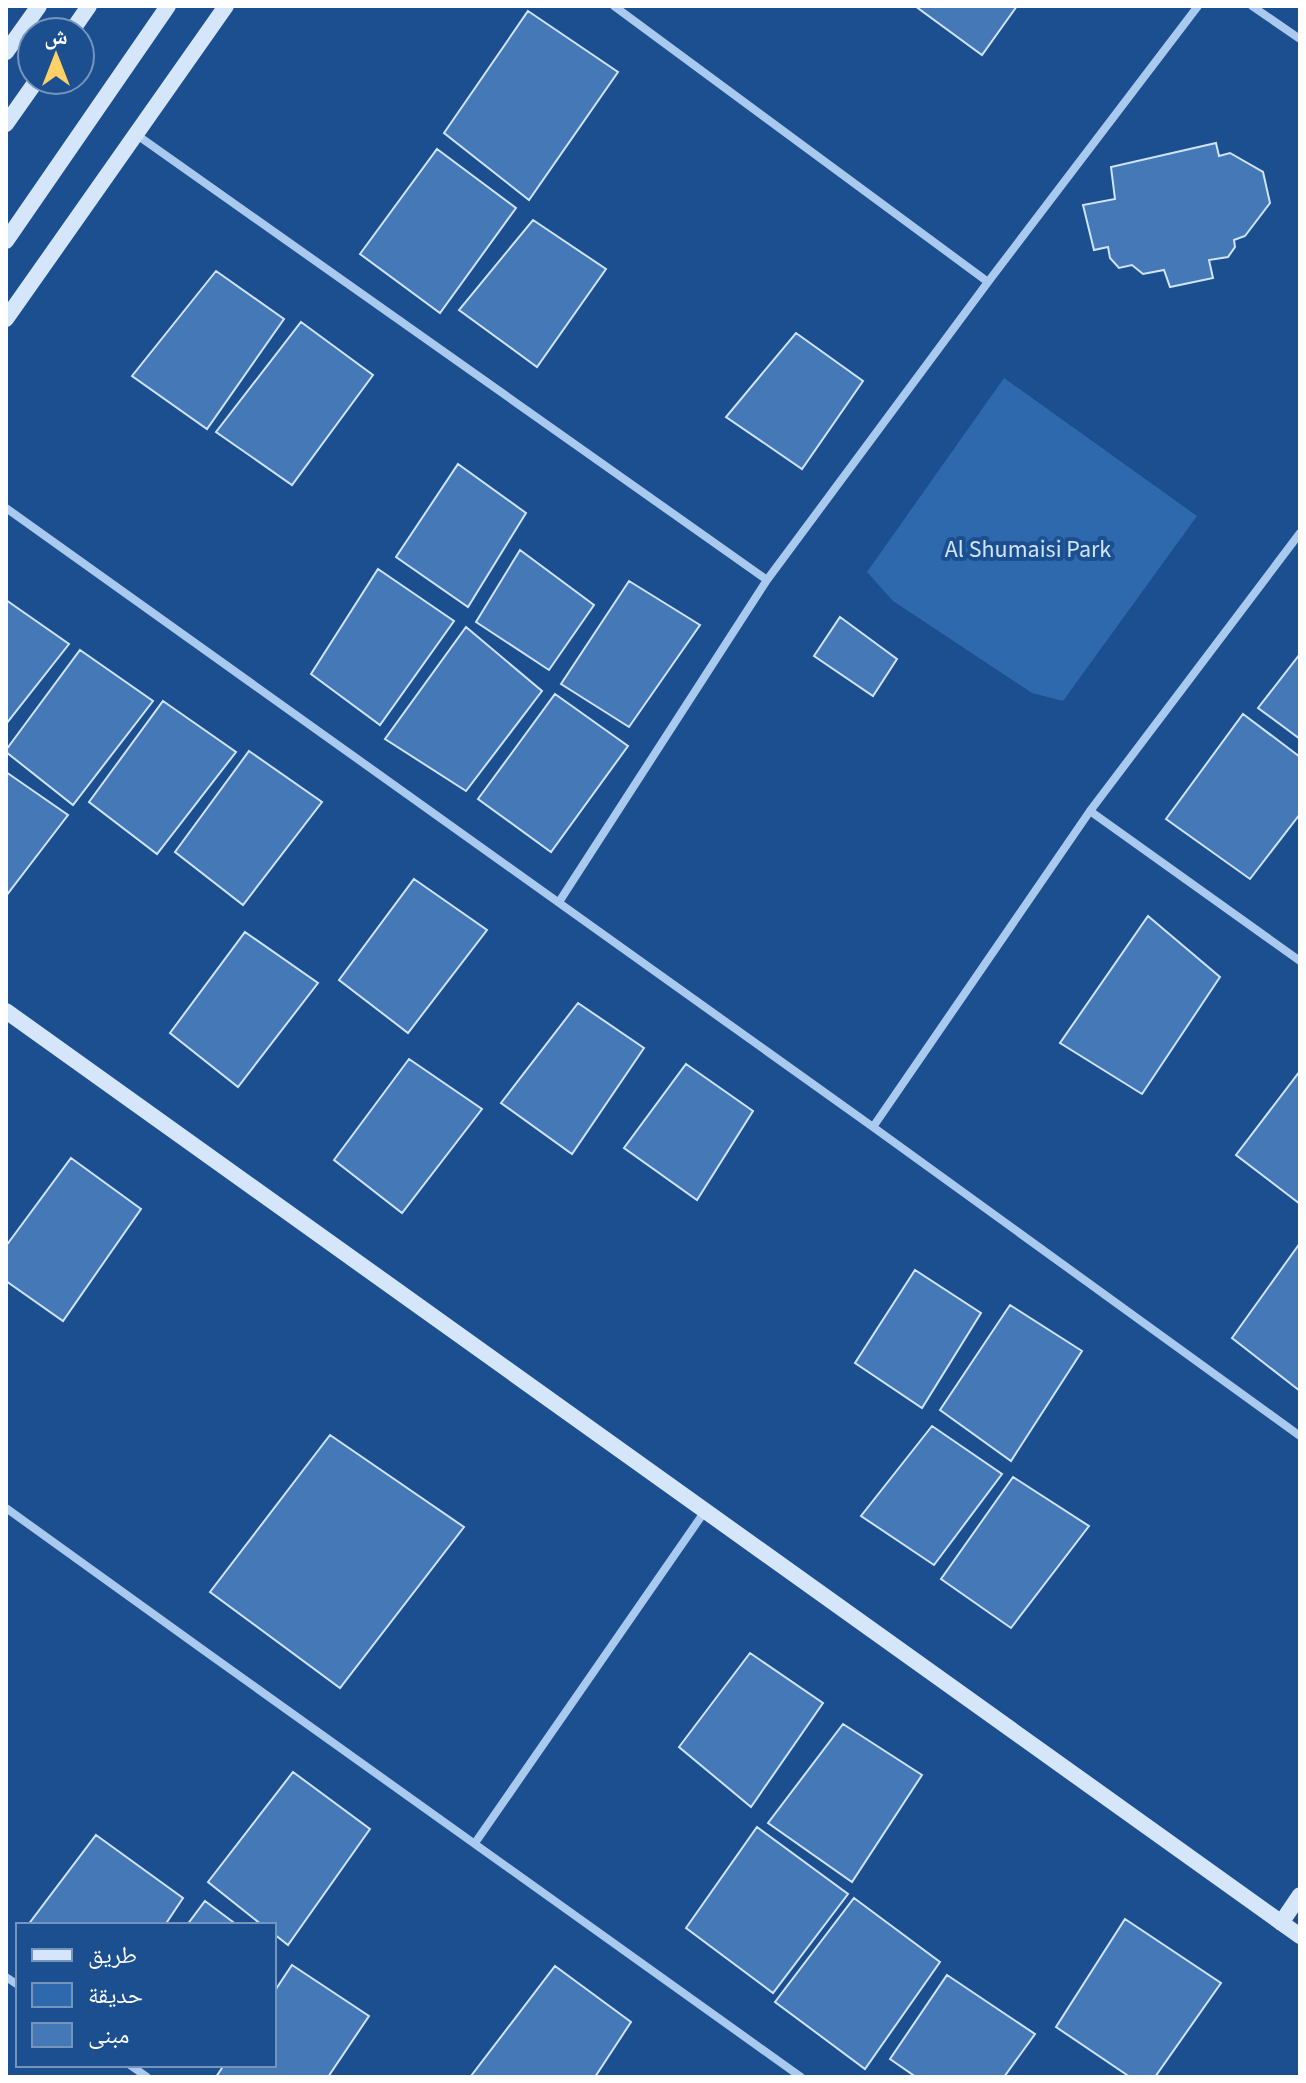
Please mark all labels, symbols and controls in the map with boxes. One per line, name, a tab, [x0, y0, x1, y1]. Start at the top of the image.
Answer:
north arrow	[16, 16, 96, 96]
text: ش	[44, 21, 68, 53]
park label: Al Shumaisi Park	[945, 532, 1111, 567]
legend	[16, 1923, 276, 2067]
text: طريق	[88, 1938, 137, 1973]
text: حديقة	[88, 1978, 143, 2013]
text: مبنى	[88, 2018, 129, 2053]

